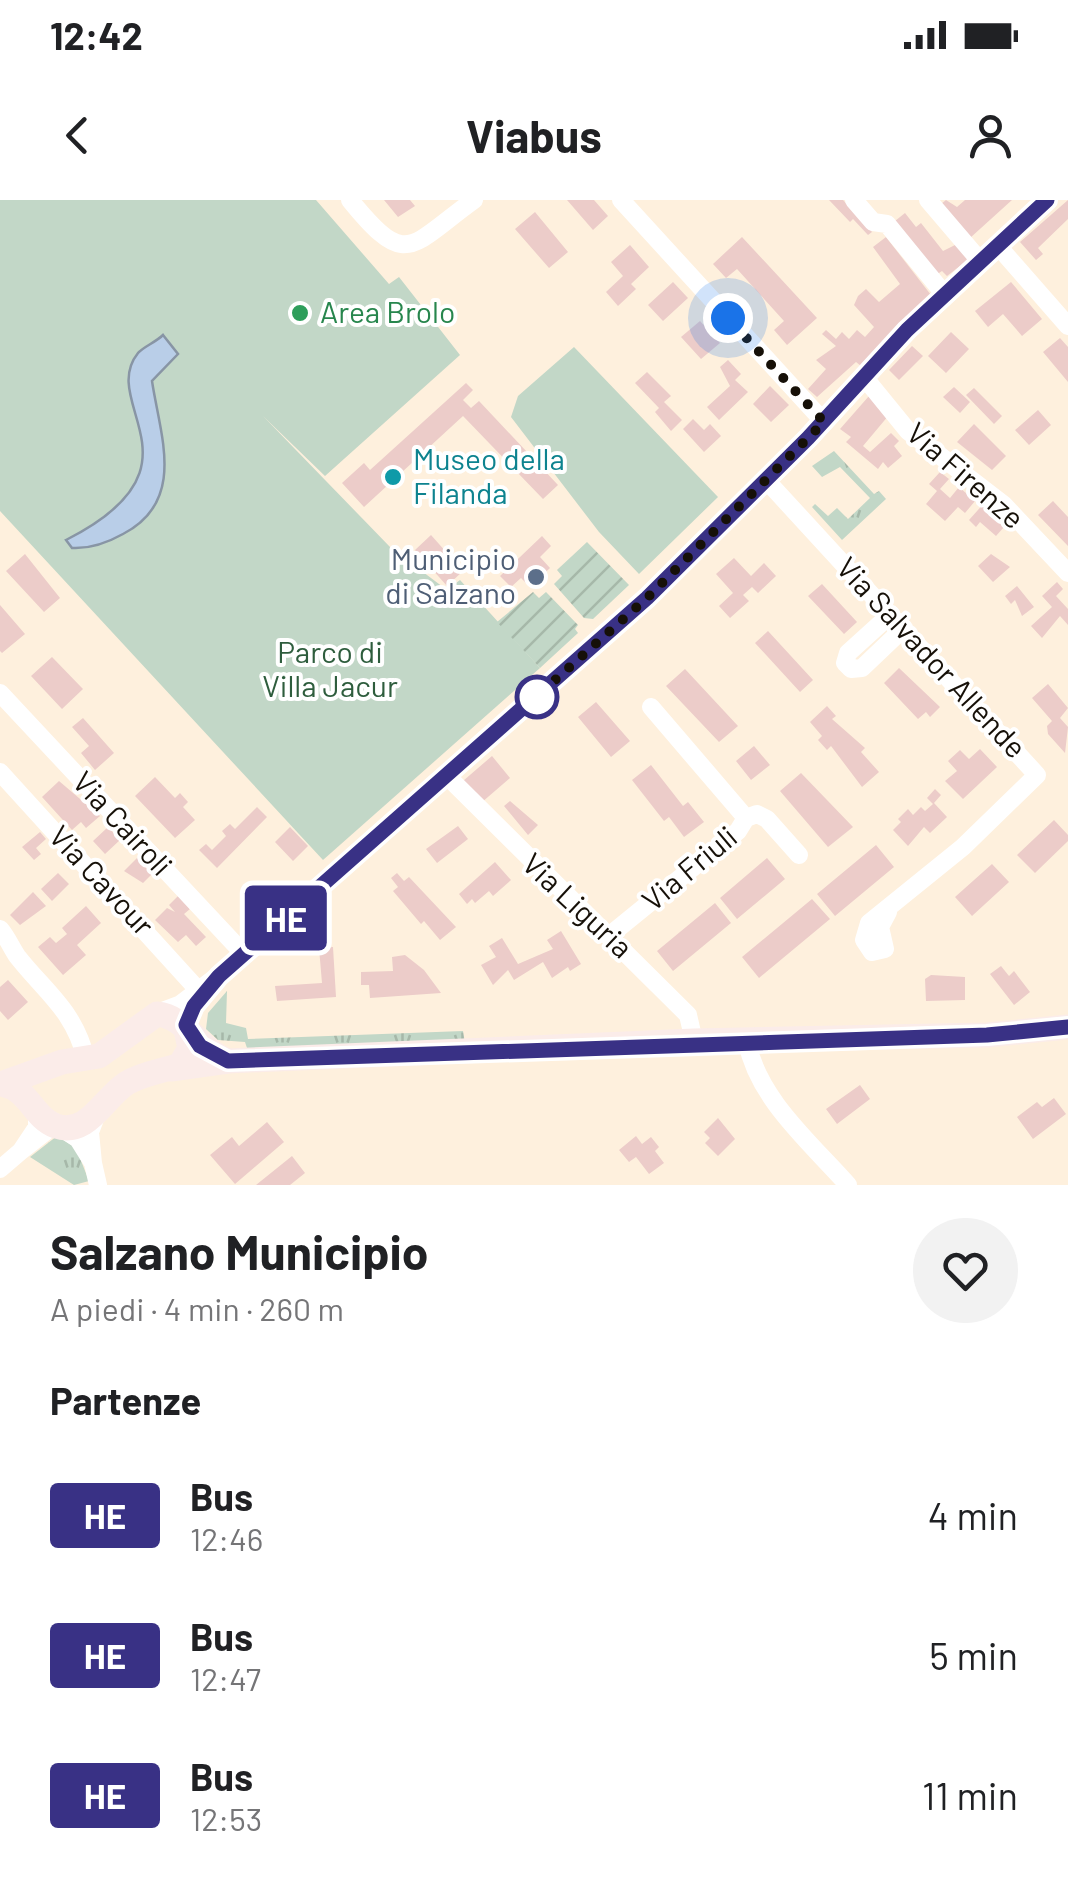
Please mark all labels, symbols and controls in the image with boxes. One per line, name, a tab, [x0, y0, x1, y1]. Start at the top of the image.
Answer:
text: 12:42	[50, 12, 143, 58]
icon: back	[50, 108, 105, 163]
text: Viabus	[466, 108, 602, 162]
icon: person	[963, 108, 1018, 163]
place label: Area Brolo	[320, 293, 455, 329]
your location	[703, 293, 753, 343]
marker: Area Brolo	[289, 302, 311, 324]
street label: Via Firenze	[900, 414, 1032, 535]
place label: Museo della Filanda	[413, 440, 565, 510]
marker: Museo della Filanda	[382, 466, 404, 488]
place label: Municipio di Salzano	[385, 540, 516, 610]
street label: Via Salvador Allende	[830, 549, 1035, 765]
marker: Municipio di Salzano	[525, 566, 547, 588]
park label: Parco di Villa Jacur	[262, 633, 398, 703]
unlabelled marker	[516, 676, 558, 718]
street label: Via Cairoli	[66, 763, 181, 882]
street label: Via Cavour	[43, 817, 162, 942]
street label: Via Friuli	[634, 818, 743, 917]
street label: Via Liguria	[516, 845, 641, 965]
line badge: HE	[241, 886, 331, 950]
text: HE	[265, 897, 307, 939]
button: heart	[913, 1218, 1018, 1323]
text: Salzano Municipio	[50, 1222, 428, 1280]
text: A piedi · 4 min · 260 m	[50, 1289, 344, 1327]
text: Partenze	[50, 1377, 201, 1423]
text: Bus	[190, 1473, 253, 1519]
text: 4 min	[928, 1492, 1018, 1538]
text: HE	[84, 1494, 126, 1536]
text: 12:46	[190, 1519, 263, 1557]
text: Bus	[190, 1613, 253, 1659]
text: 5 min	[929, 1632, 1018, 1678]
text: HE	[84, 1634, 126, 1676]
text: 12:47	[190, 1659, 261, 1697]
text: Bus	[190, 1753, 253, 1799]
text: 11 min	[922, 1772, 1018, 1818]
text: HE	[84, 1774, 126, 1816]
text: 12:53	[190, 1799, 262, 1837]

